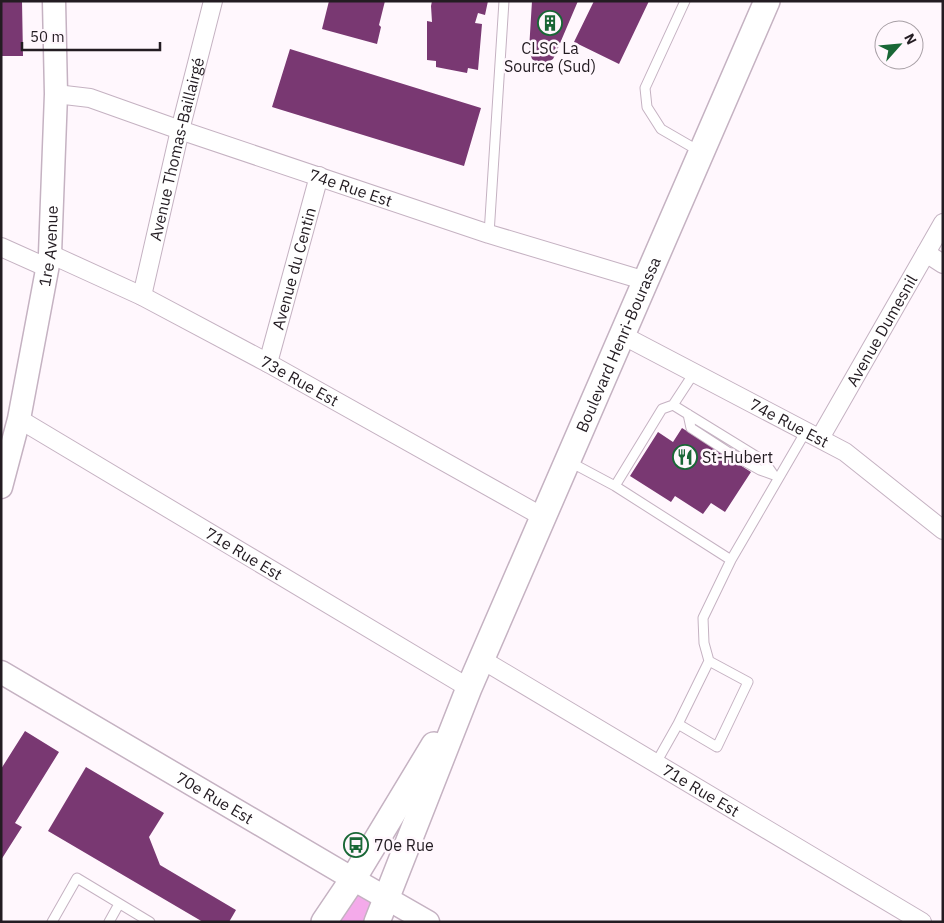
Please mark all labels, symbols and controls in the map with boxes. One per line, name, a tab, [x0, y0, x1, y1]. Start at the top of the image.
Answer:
building icon: CLSC La Source (Sud)	[537, 10, 563, 36]
scale bar	[22, 20, 160, 52]
north arrow	[874, 20, 924, 70]
text: 50 m	[30, 27, 65, 46]
text: N	[900, 30, 921, 48]
place label: CLSC La Source (Sud)	[504, 38, 596, 76]
street label: Avenue Thomas-Baillairgé	[145, 55, 208, 243]
street label: 74e Rue Est	[307, 164, 395, 211]
street label: 1re Avenue	[34, 205, 62, 288]
street label: Avenue du Centin	[268, 205, 320, 332]
street label: Boulevard Henri-Bourassa	[571, 253, 665, 435]
street label: Avenue Dumesnil	[842, 271, 921, 390]
street label: 73e Rue Est	[257, 351, 342, 410]
street label: 74e Rue Est	[746, 394, 832, 452]
restaurant icon: St-Hubert	[672, 444, 698, 470]
place label: St-Hubert	[702, 447, 773, 467]
street label: 71e Rue Est	[202, 523, 286, 584]
street label: 71e Rue Est	[659, 759, 743, 821]
street label: 70e Rue Est	[172, 767, 257, 828]
bus stop icon: 70e Rue	[343, 832, 369, 858]
place label: 70e Rue	[374, 835, 434, 855]

